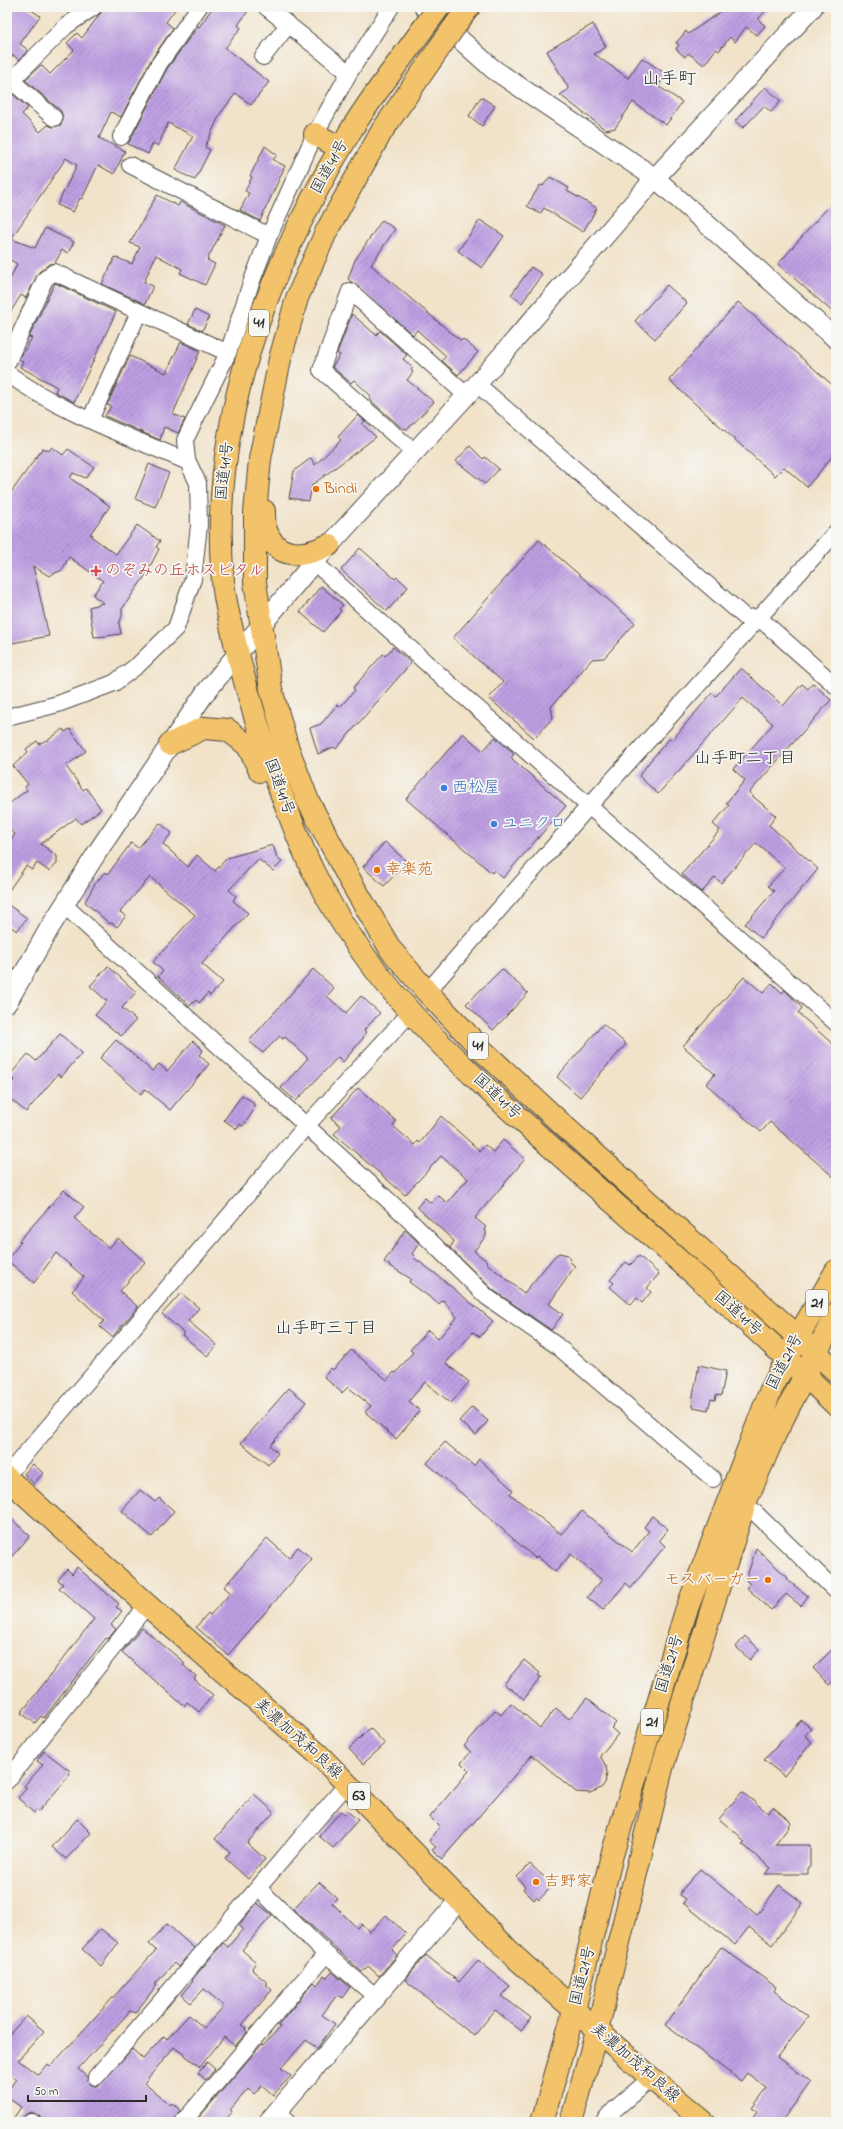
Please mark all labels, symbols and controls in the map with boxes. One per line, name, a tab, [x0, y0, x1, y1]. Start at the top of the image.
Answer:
district label: 山手町	[642, 67, 696, 93]
street label: 国道41号	[305, 135, 355, 199]
road number: 41	[249, 310, 269, 336]
street label: 国道41号	[210, 440, 240, 502]
place label: Bindi	[323, 477, 358, 501]
marker: Bindi	[311, 484, 321, 494]
place label: のぞみの丘ホスピタル	[105, 559, 265, 583]
marker: のぞみの丘ホスピタル	[90, 565, 102, 577]
district label: 山手町二丁目	[694, 746, 796, 771]
street label: 国道41号	[258, 755, 300, 819]
place label: 西松屋	[452, 776, 500, 800]
marker: 西松屋	[439, 783, 449, 793]
place label: ユニクロ	[502, 812, 566, 836]
marker: ユニクロ	[489, 819, 499, 829]
place label: 幸楽苑	[385, 858, 433, 882]
marker: 幸楽苑	[372, 865, 382, 875]
road number: 41	[468, 1033, 488, 1059]
street label: 国道41号	[467, 1068, 527, 1126]
street label: 国道41号	[708, 1285, 768, 1343]
road number: 21	[806, 1290, 828, 1316]
district label: 山手町三丁目	[275, 1316, 377, 1341]
street label: 国道21号	[760, 1329, 810, 1395]
place label: モスバーガー	[664, 1568, 760, 1592]
marker: モスバーガー	[763, 1575, 773, 1585]
street label: 国道21号	[650, 1631, 690, 1697]
street label: 美濃加茂和良線	[248, 1693, 348, 1785]
road number: 21	[641, 1709, 663, 1735]
road number: 63	[348, 1783, 370, 1809]
place label: 吉野家	[544, 1870, 592, 1894]
marker: 吉野家	[531, 1877, 541, 1887]
street label: 国道21号	[564, 1943, 602, 2009]
street label: 美濃加茂和良線	[585, 2017, 685, 2109]
scale bar	[28, 2077, 146, 2103]
text: 50 m	[34, 2083, 58, 2101]

